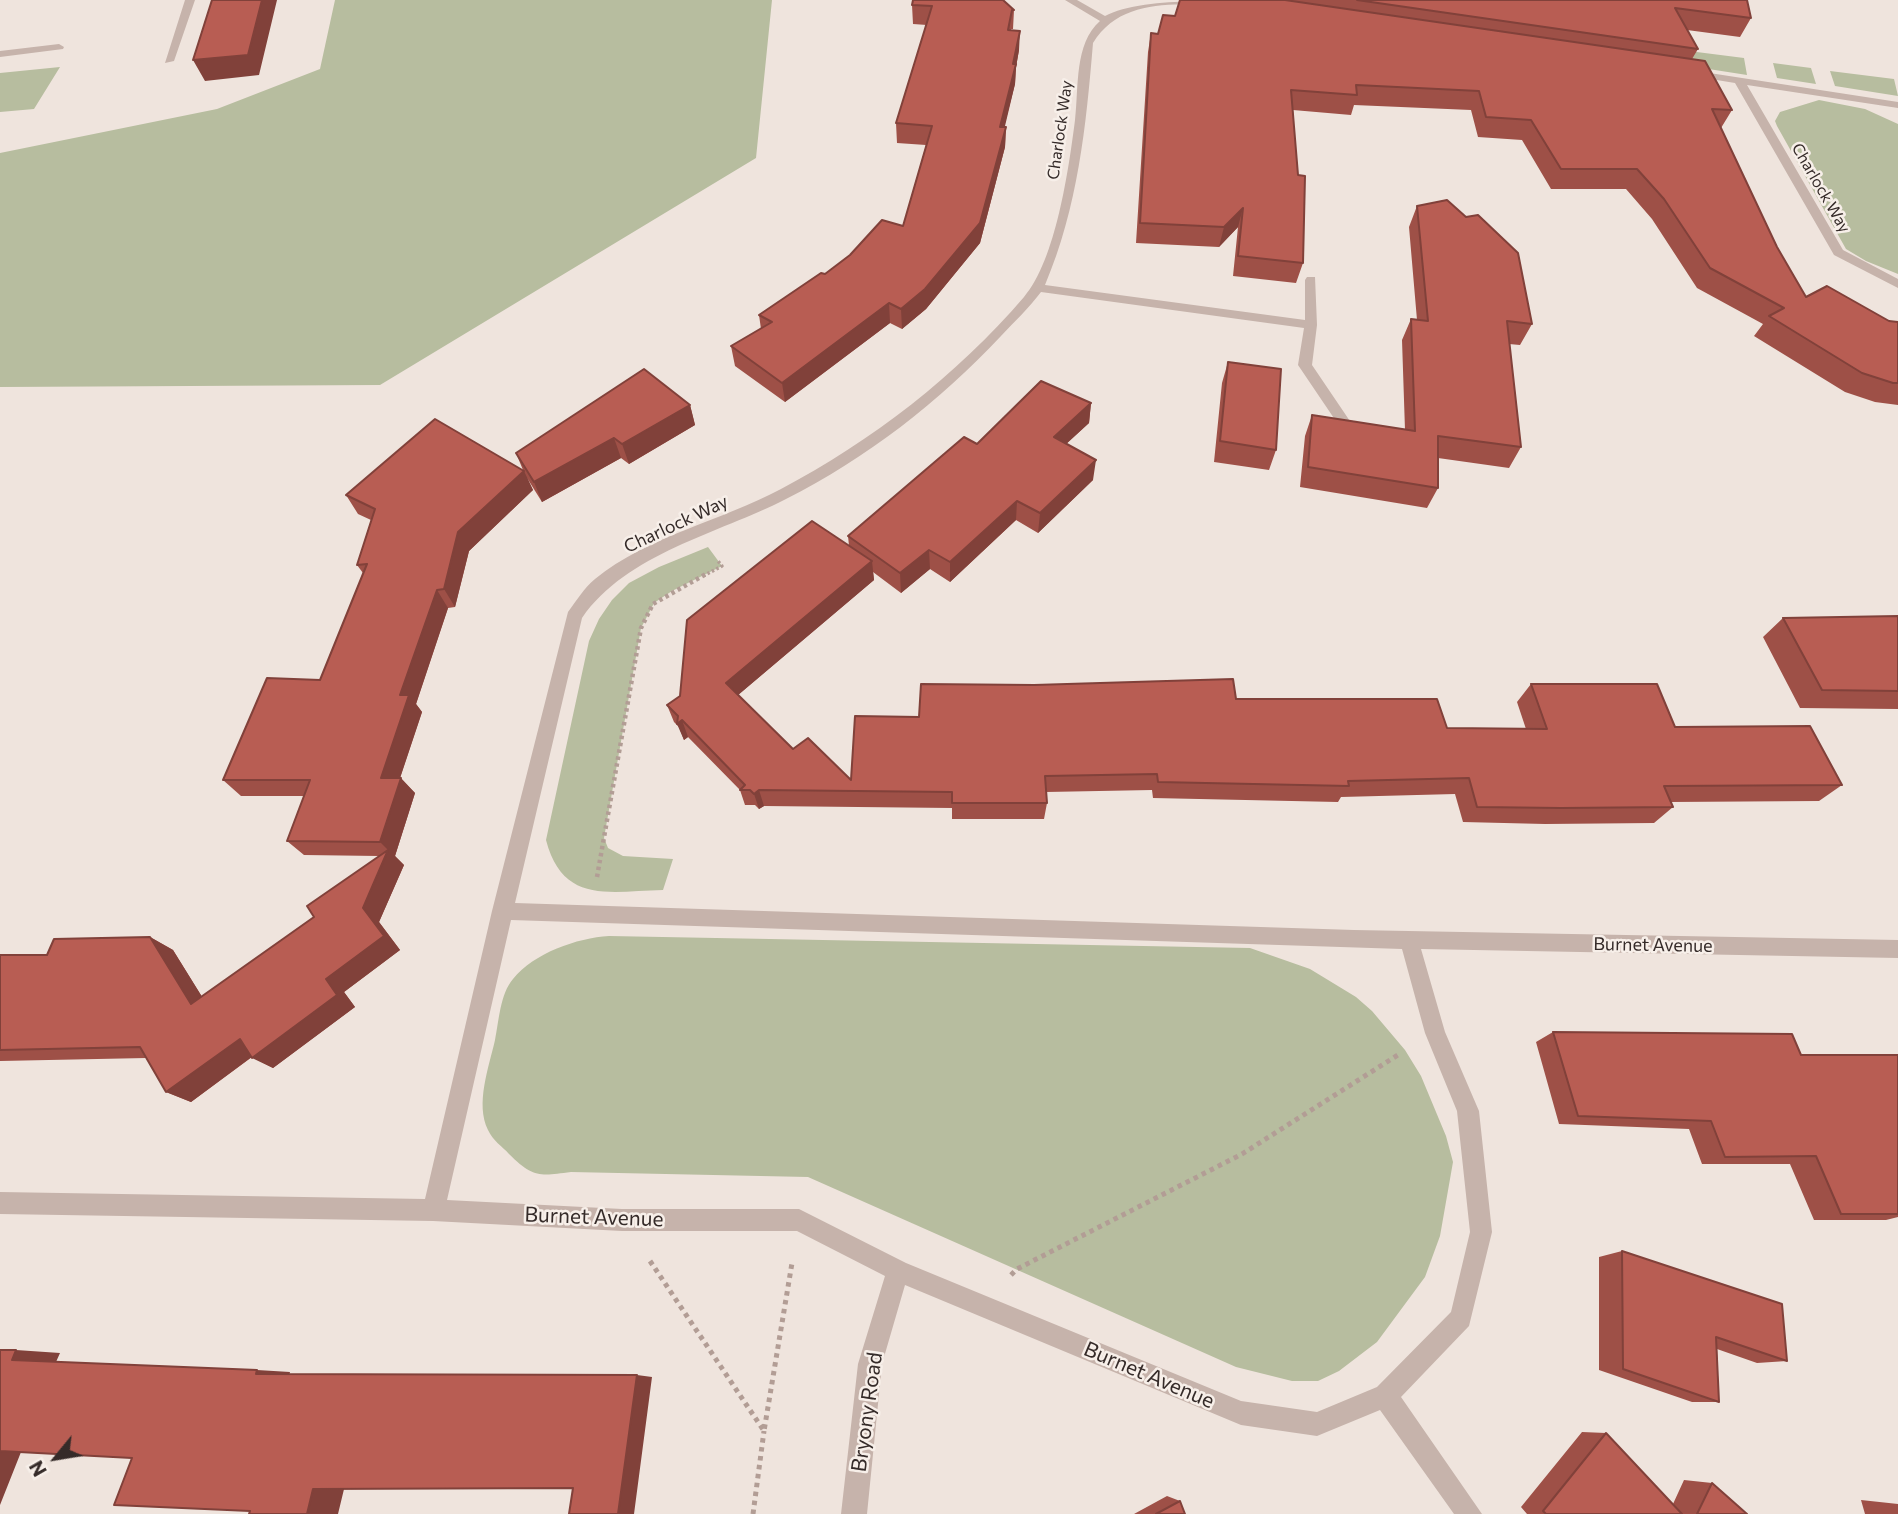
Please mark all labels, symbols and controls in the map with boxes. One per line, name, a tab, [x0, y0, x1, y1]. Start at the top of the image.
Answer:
street label: Charlock Way	[1044, 79, 1076, 181]
street label: Charlock Way	[1788, 140, 1854, 236]
street label: Charlock Way	[620, 490, 732, 558]
street label: Burnet Avenue	[1593, 933, 1713, 957]
street label: Burnet Avenue	[524, 1202, 664, 1232]
street label: Burnet Avenue	[1080, 1336, 1218, 1414]
street label: Bryony Road	[846, 1350, 888, 1474]
north arrow	[21, 1423, 91, 1493]
text: N	[24, 1457, 51, 1481]

